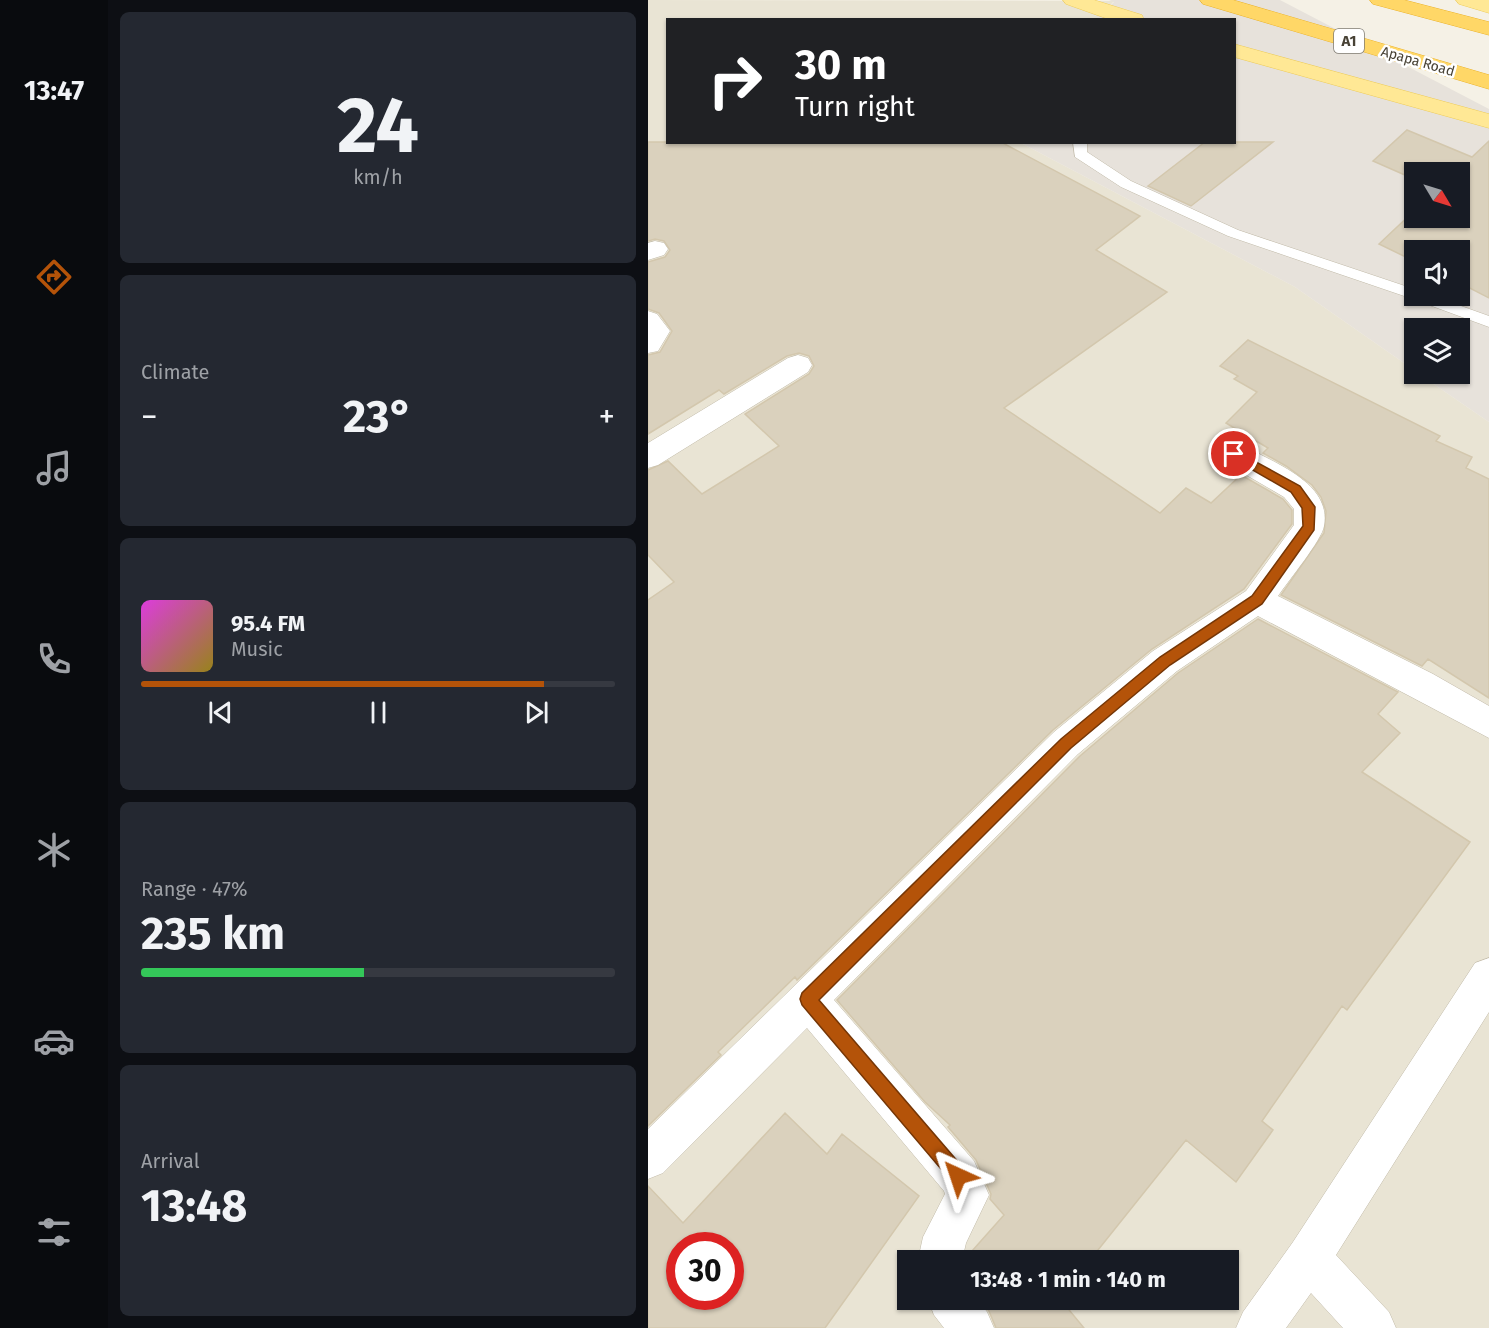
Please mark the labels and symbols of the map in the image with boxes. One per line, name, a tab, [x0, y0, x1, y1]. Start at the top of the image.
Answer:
road number: A1	[1334, 29, 1364, 53]
street label: Apapa Road	[1379, 43, 1457, 80]
north arrow	[1404, 162, 1470, 228]
pin	[1208, 428, 1259, 479]
position arrow	[926, 1144, 990, 1208]
speed limit sign: 30	[666, 1232, 744, 1310]

